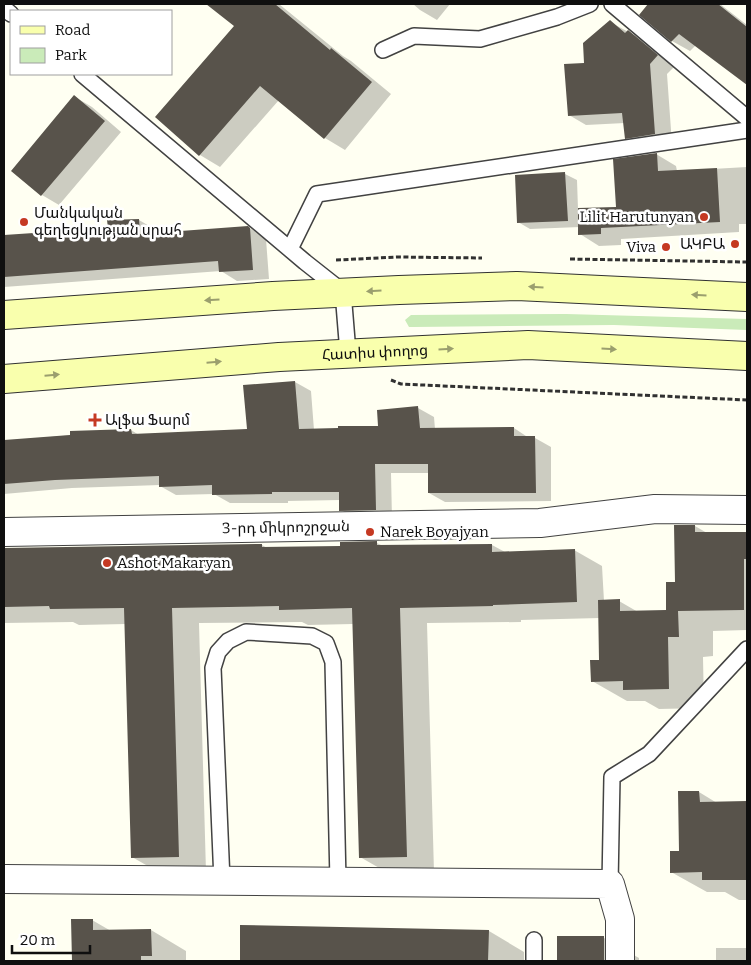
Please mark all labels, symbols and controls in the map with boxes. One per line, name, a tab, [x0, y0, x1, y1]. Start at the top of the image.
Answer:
legend	[10, 10, 172, 75]
text: Road	[55, 21, 90, 39]
text: Park	[55, 46, 87, 64]
place label: Մանկական գեղեցկության սրահ	[34, 204, 182, 239]
place label: Lilit Harutunyan	[579, 208, 694, 226]
marker: Lilit Harutunyan	[698, 211, 710, 223]
marker: Մանկական գեղեցկության սրահ	[18, 216, 30, 228]
place label: ԱԿԲԱ	[680, 235, 726, 253]
place label: Viva	[626, 238, 656, 256]
marker: ԱԿԲԱ	[729, 238, 741, 250]
marker: Viva	[660, 241, 672, 253]
one-way arrow	[528, 283, 544, 291]
one-way arrow	[366, 287, 382, 295]
one-way arrow	[690, 290, 706, 298]
one-way arrow	[203, 297, 219, 305]
street label: Հատիս փողոց	[322, 341, 428, 364]
one-way arrow	[439, 344, 455, 352]
one-way arrow	[601, 345, 617, 353]
one-way arrow	[207, 358, 223, 366]
one-way arrow	[45, 371, 61, 379]
place label: Ալֆա Ֆարմ	[105, 411, 190, 429]
marker: Ալֆա Ֆարմ	[89, 414, 101, 426]
street label: 3-րդ միկրոշրջան	[222, 517, 350, 537]
place label: Narek Boyajyan	[380, 523, 489, 541]
marker: Narek Boyajyan	[364, 526, 376, 538]
place label: Ashot Makaryan	[117, 554, 231, 572]
marker: Ashot Makaryan	[101, 557, 113, 569]
scale bar	[12, 922, 90, 954]
text: 20 m	[20, 931, 56, 949]

